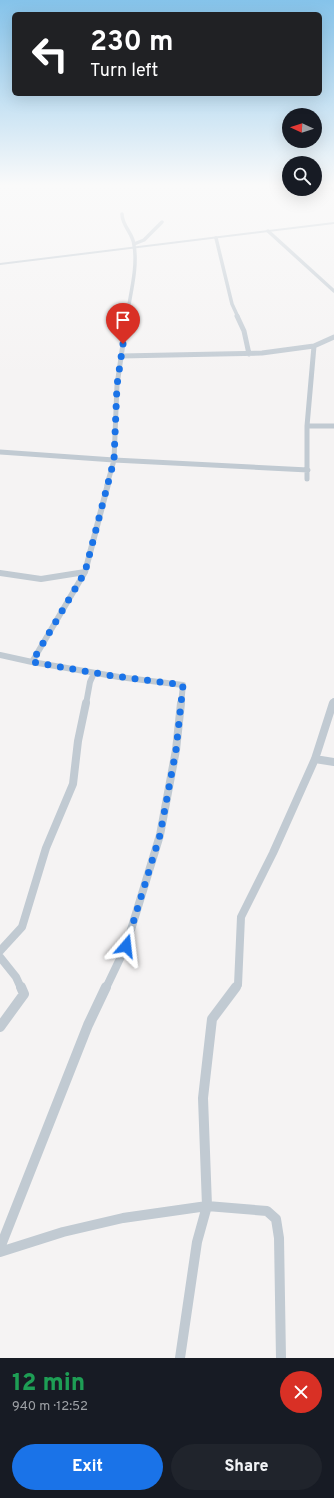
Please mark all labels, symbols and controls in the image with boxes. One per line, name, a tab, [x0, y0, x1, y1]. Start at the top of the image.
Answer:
text: 230 m	[90, 25, 173, 61]
icon: left	[24, 28, 76, 80]
text: Turn left	[90, 60, 158, 83]
north arrow	[282, 108, 322, 148]
map controls	[282, 108, 322, 196]
button: search	[282, 156, 322, 196]
pin	[106, 303, 140, 344]
icon: arrive	[112, 309, 134, 331]
position arrow	[105, 925, 147, 967]
text: 12 min	[12, 1369, 85, 1399]
button: close	[280, 1371, 322, 1413]
text: 940 m · 12:52	[12, 1399, 88, 1415]
button: Exit	[12, 1444, 163, 1490]
button: Share	[171, 1444, 322, 1490]

